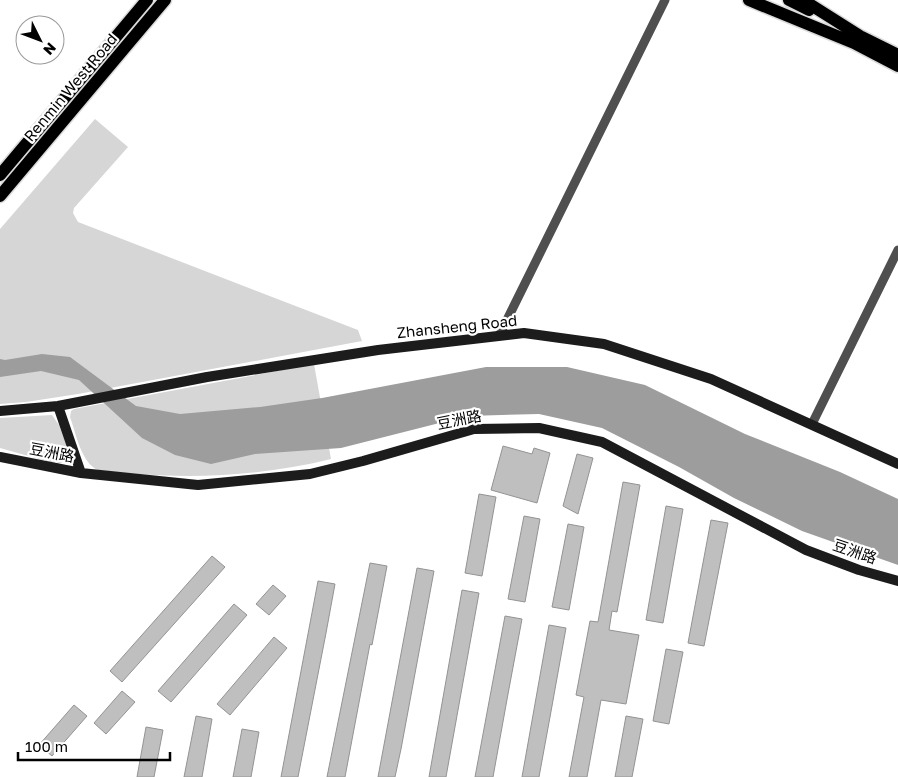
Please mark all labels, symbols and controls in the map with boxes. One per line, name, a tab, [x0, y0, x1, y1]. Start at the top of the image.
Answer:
north arrow	[15, 15, 65, 65]
street label: Renmin West Road	[20, 29, 120, 145]
text: N	[40, 39, 60, 59]
street label: Zhansheng Road	[396, 311, 518, 341]
street label: 豆洲路	[435, 406, 483, 432]
street label: 豆洲路	[28, 439, 76, 465]
street label: 豆洲路	[831, 535, 879, 567]
scale bar	[18, 730, 170, 762]
text: 100 m	[25, 737, 68, 755]

